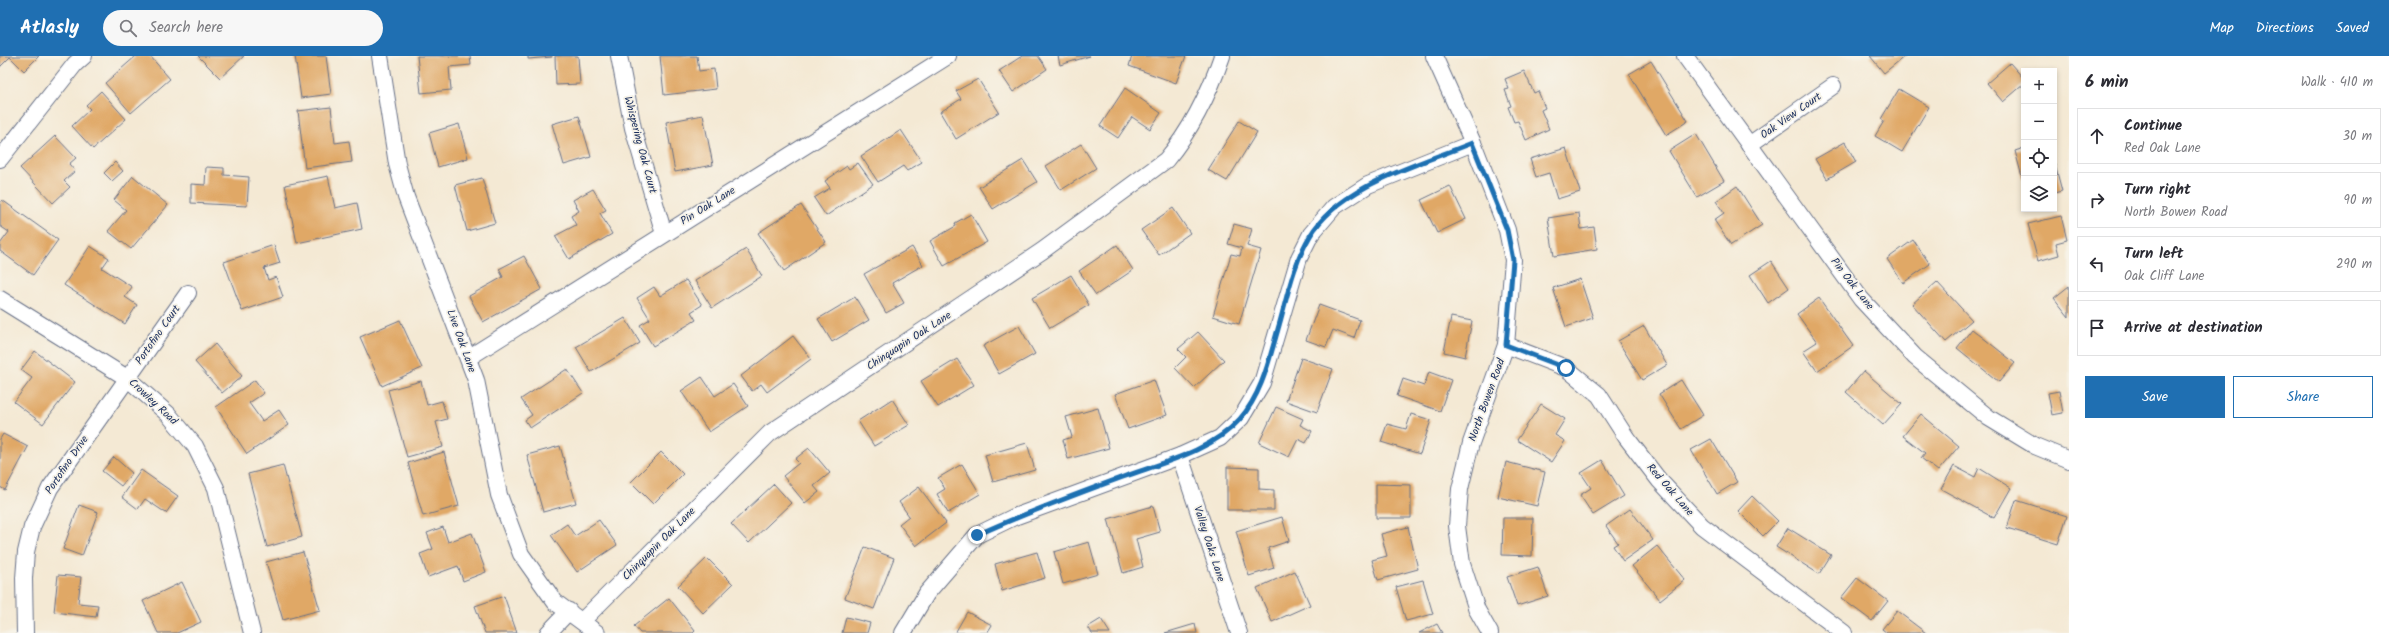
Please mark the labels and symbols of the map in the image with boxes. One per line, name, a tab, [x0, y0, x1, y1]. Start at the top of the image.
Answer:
street label: Oak View Court	[1757, 88, 1826, 144]
street label: Whispering Oak Court	[618, 94, 662, 196]
street label: Pin Oak Lane	[677, 182, 739, 230]
street label: Pin Oak Lane	[1826, 254, 1878, 314]
street label: Portofino Court	[131, 301, 186, 369]
street label: Live Oak Lane	[441, 307, 481, 375]
street label: Chinquapin Oak Lane	[863, 307, 955, 375]
street label: North Bowen Road	[1464, 355, 1511, 444]
route start	[1557, 359, 1575, 377]
street label: Crowley Road	[124, 374, 182, 430]
street label: Portofino Drive	[41, 432, 93, 498]
street label: Red Oak Lane	[1642, 460, 1698, 520]
street label: Chinquapin Oak Lane	[618, 503, 700, 585]
street label: Valley Oaks Lane	[1188, 504, 1230, 584]
route end	[968, 526, 986, 544]

